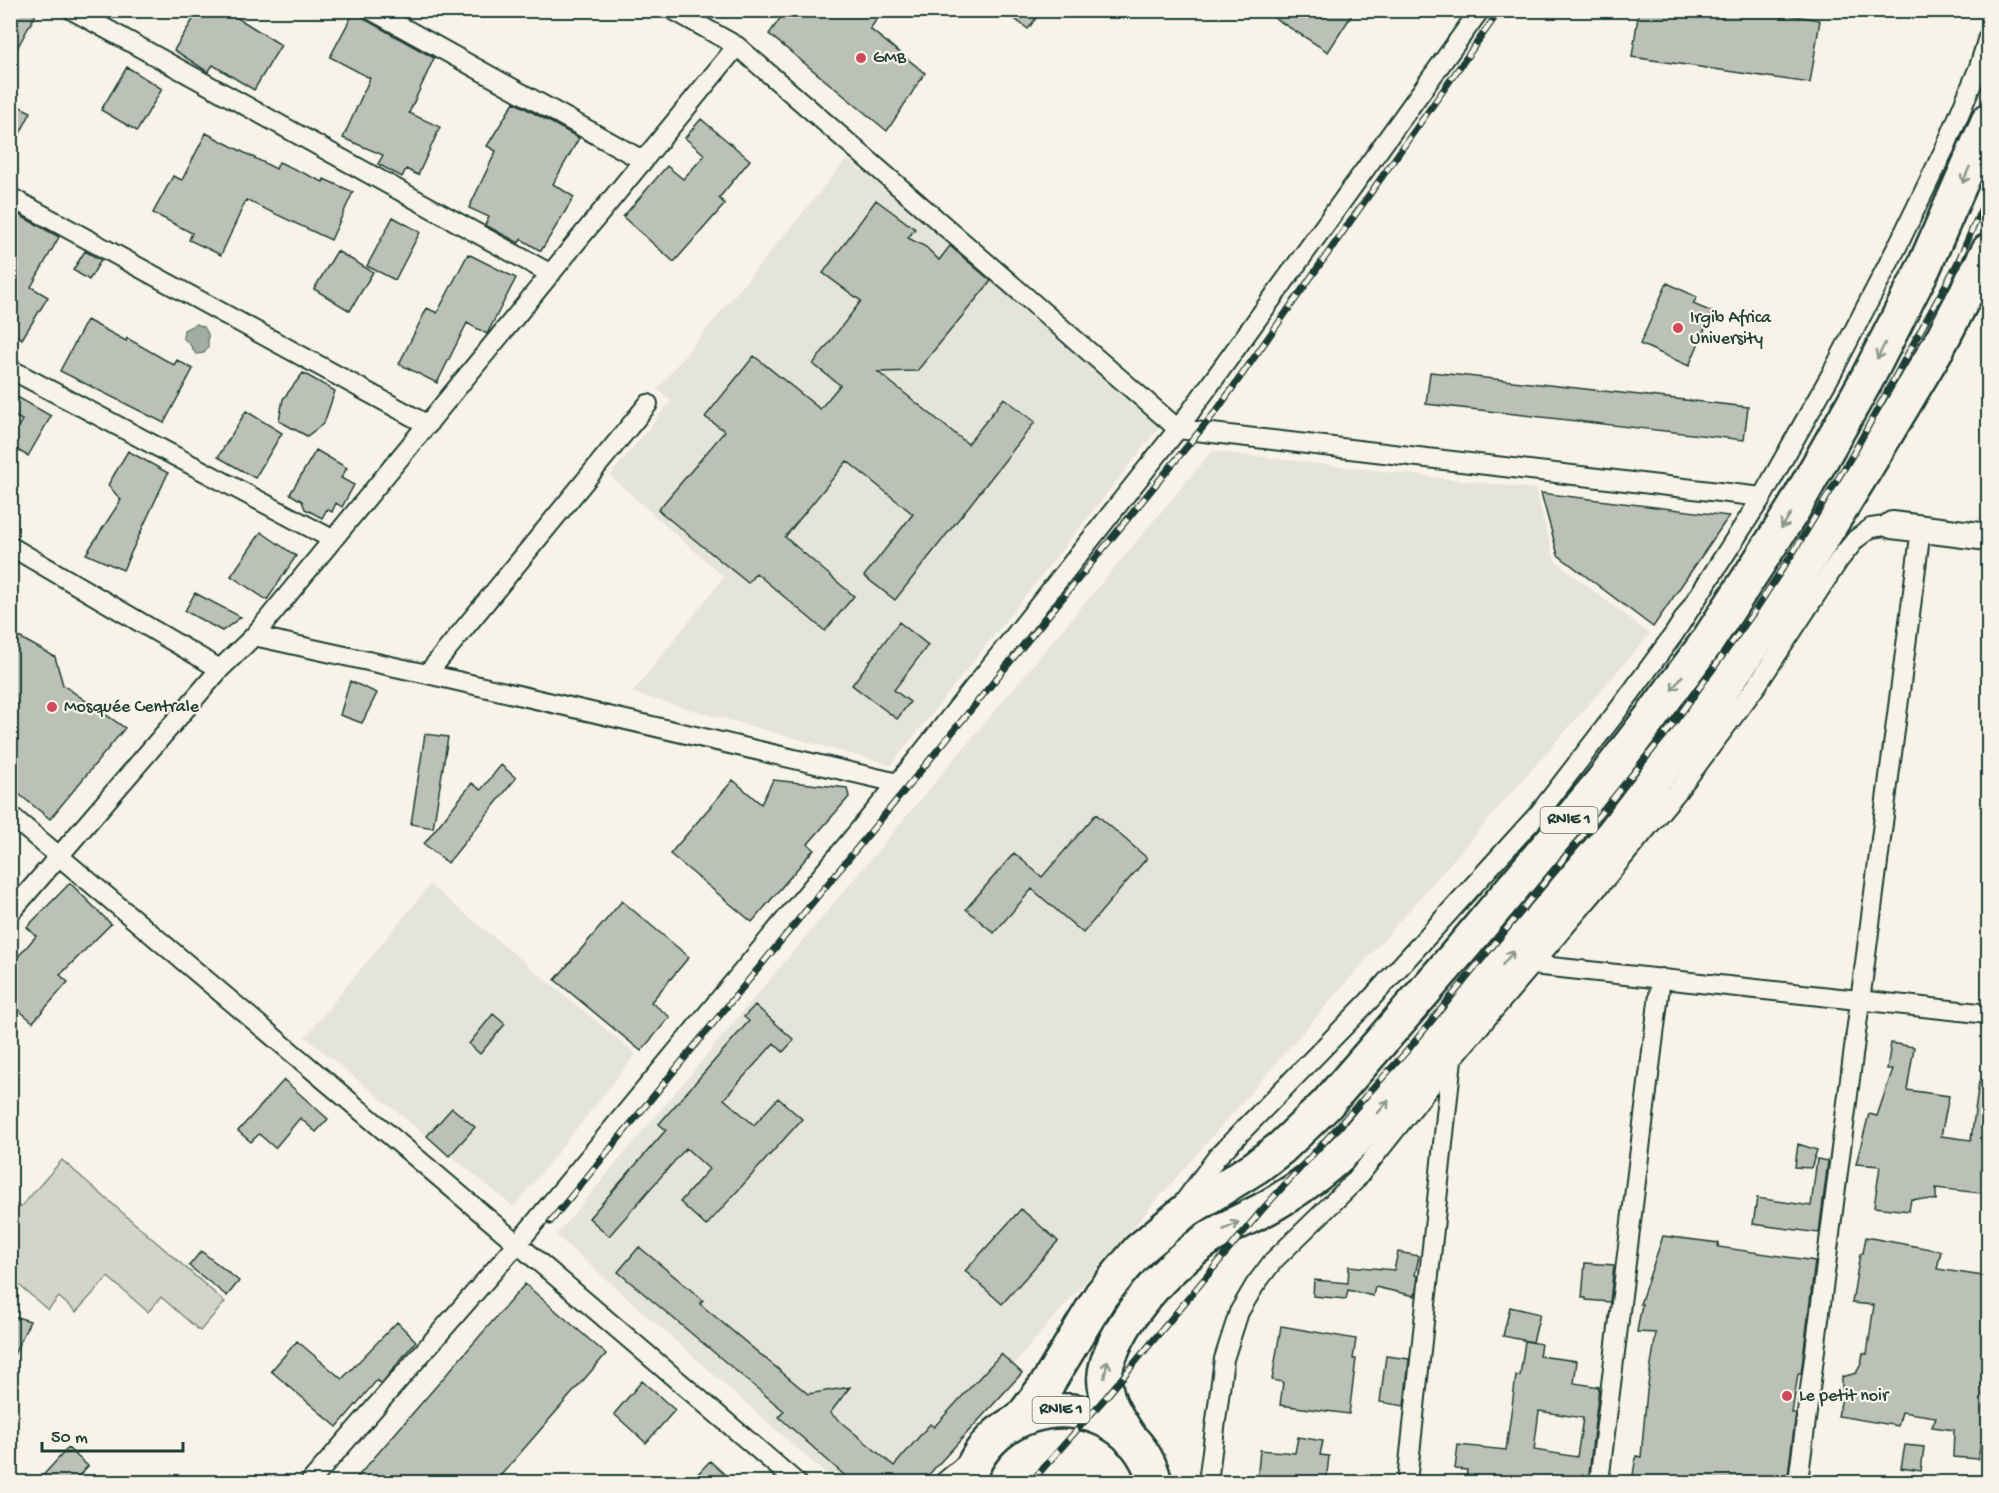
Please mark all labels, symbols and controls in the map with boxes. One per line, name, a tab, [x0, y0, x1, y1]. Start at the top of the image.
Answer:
place label: GMB	[873, 48, 907, 69]
marker: GMB	[854, 51, 868, 65]
one-way arrow	[1959, 166, 1970, 184]
place label: Irgib Africa University	[1690, 308, 1772, 350]
marker: Irgib Africa University	[1671, 321, 1685, 335]
one-way arrow	[1875, 342, 1887, 359]
one-way arrow	[1780, 512, 1792, 529]
one-way arrow	[1671, 674, 1683, 690]
place label: Mosquée Centrale	[64, 697, 200, 718]
marker: Mosquée Centrale	[45, 700, 59, 714]
road number: RNIE 1	[1540, 807, 1598, 833]
one-way arrow	[1501, 951, 1515, 966]
one-way arrow	[1376, 1099, 1389, 1115]
one-way arrow	[1221, 1220, 1239, 1231]
one-way arrow	[1101, 1360, 1112, 1379]
place label: Le petit noir	[1799, 1386, 1890, 1407]
marker: Le petit noir	[1780, 1389, 1794, 1403]
road number: RNIE 1	[1032, 1397, 1090, 1423]
scale bar	[42, 1415, 183, 1453]
text: 50 m	[51, 1428, 88, 1449]

